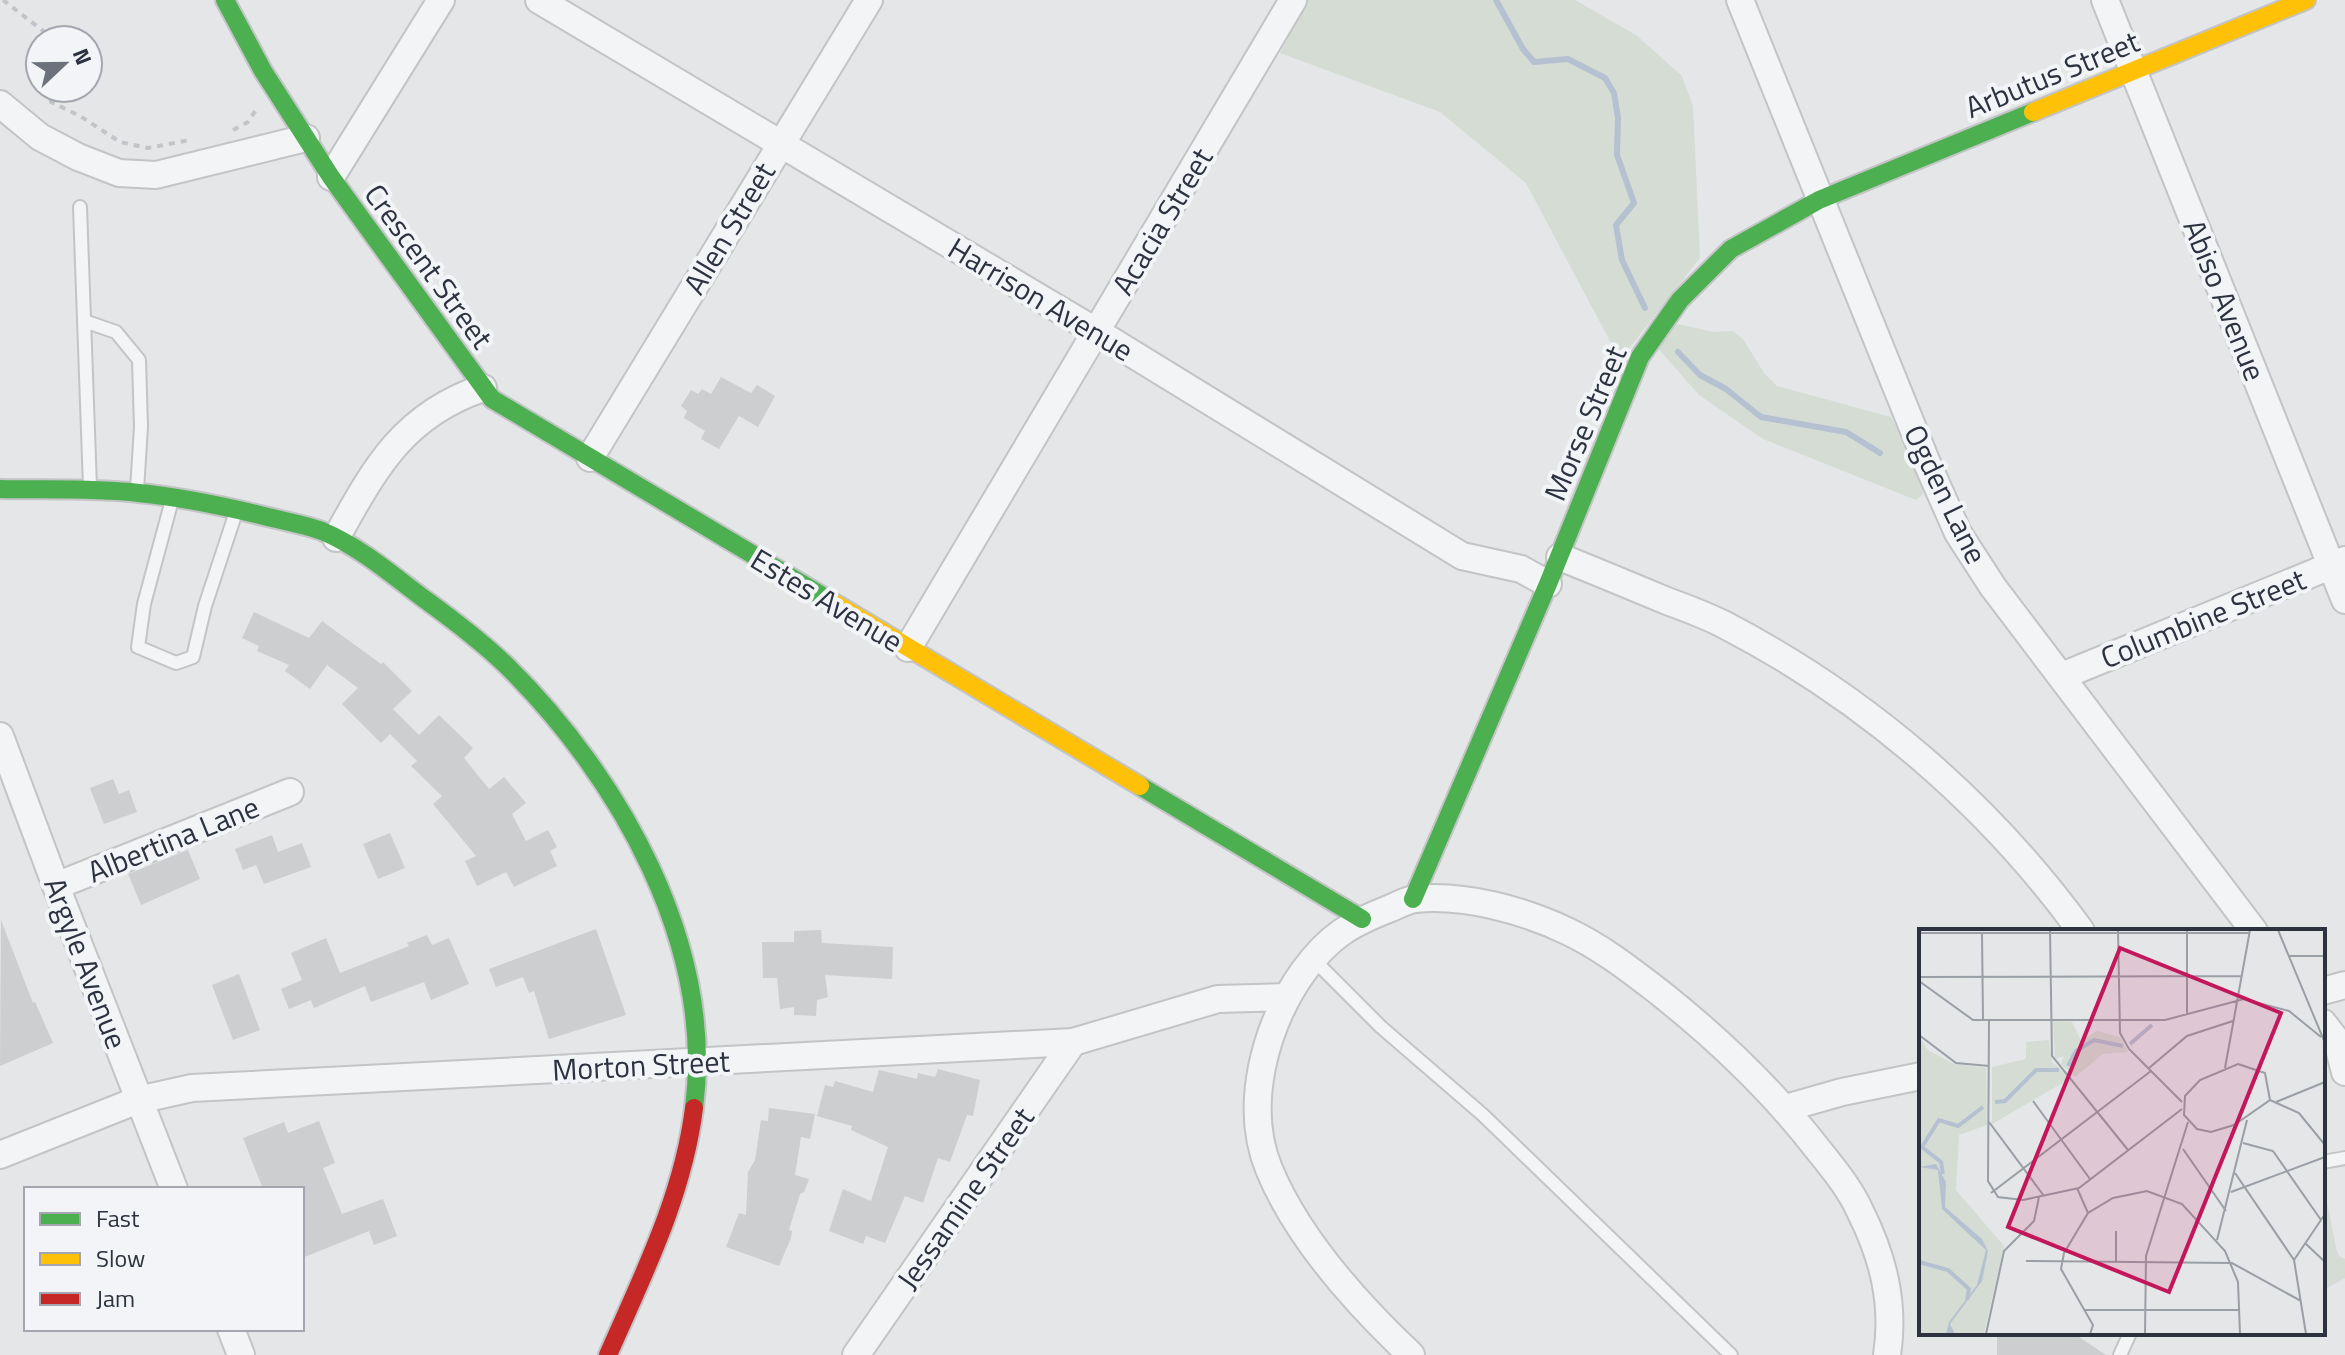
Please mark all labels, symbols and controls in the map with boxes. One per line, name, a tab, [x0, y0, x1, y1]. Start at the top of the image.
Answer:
street label: Arbutus Street	[1958, 18, 2146, 130]
north arrow	[24, 24, 104, 104]
text: N	[64, 43, 101, 70]
street label: Acacia Street	[1100, 138, 1224, 303]
street label: Allen Street	[671, 153, 787, 303]
street label: Crescent Street	[353, 174, 505, 358]
street label: Abiso Avenue	[2172, 212, 2278, 388]
street label: Harrison Avenue	[940, 225, 1142, 373]
street label: Morse Street	[1532, 338, 1638, 508]
street label: Ogden Lane	[1893, 417, 1999, 571]
street label: Estes Avenue	[742, 536, 912, 664]
street label: Columbine Street	[2094, 556, 2313, 680]
street label: Albertina Lane	[80, 784, 266, 894]
street label: Argyle Avenue	[32, 871, 140, 1055]
inset map	[1919, 929, 2325, 1335]
street label: Morton Street	[551, 1037, 731, 1093]
street label: Jessamine Street	[885, 1097, 1045, 1299]
legend	[24, 1187, 304, 1331]
text: Fast	[96, 1200, 140, 1236]
text: Slow	[96, 1240, 145, 1276]
text: Jam	[96, 1280, 135, 1316]

